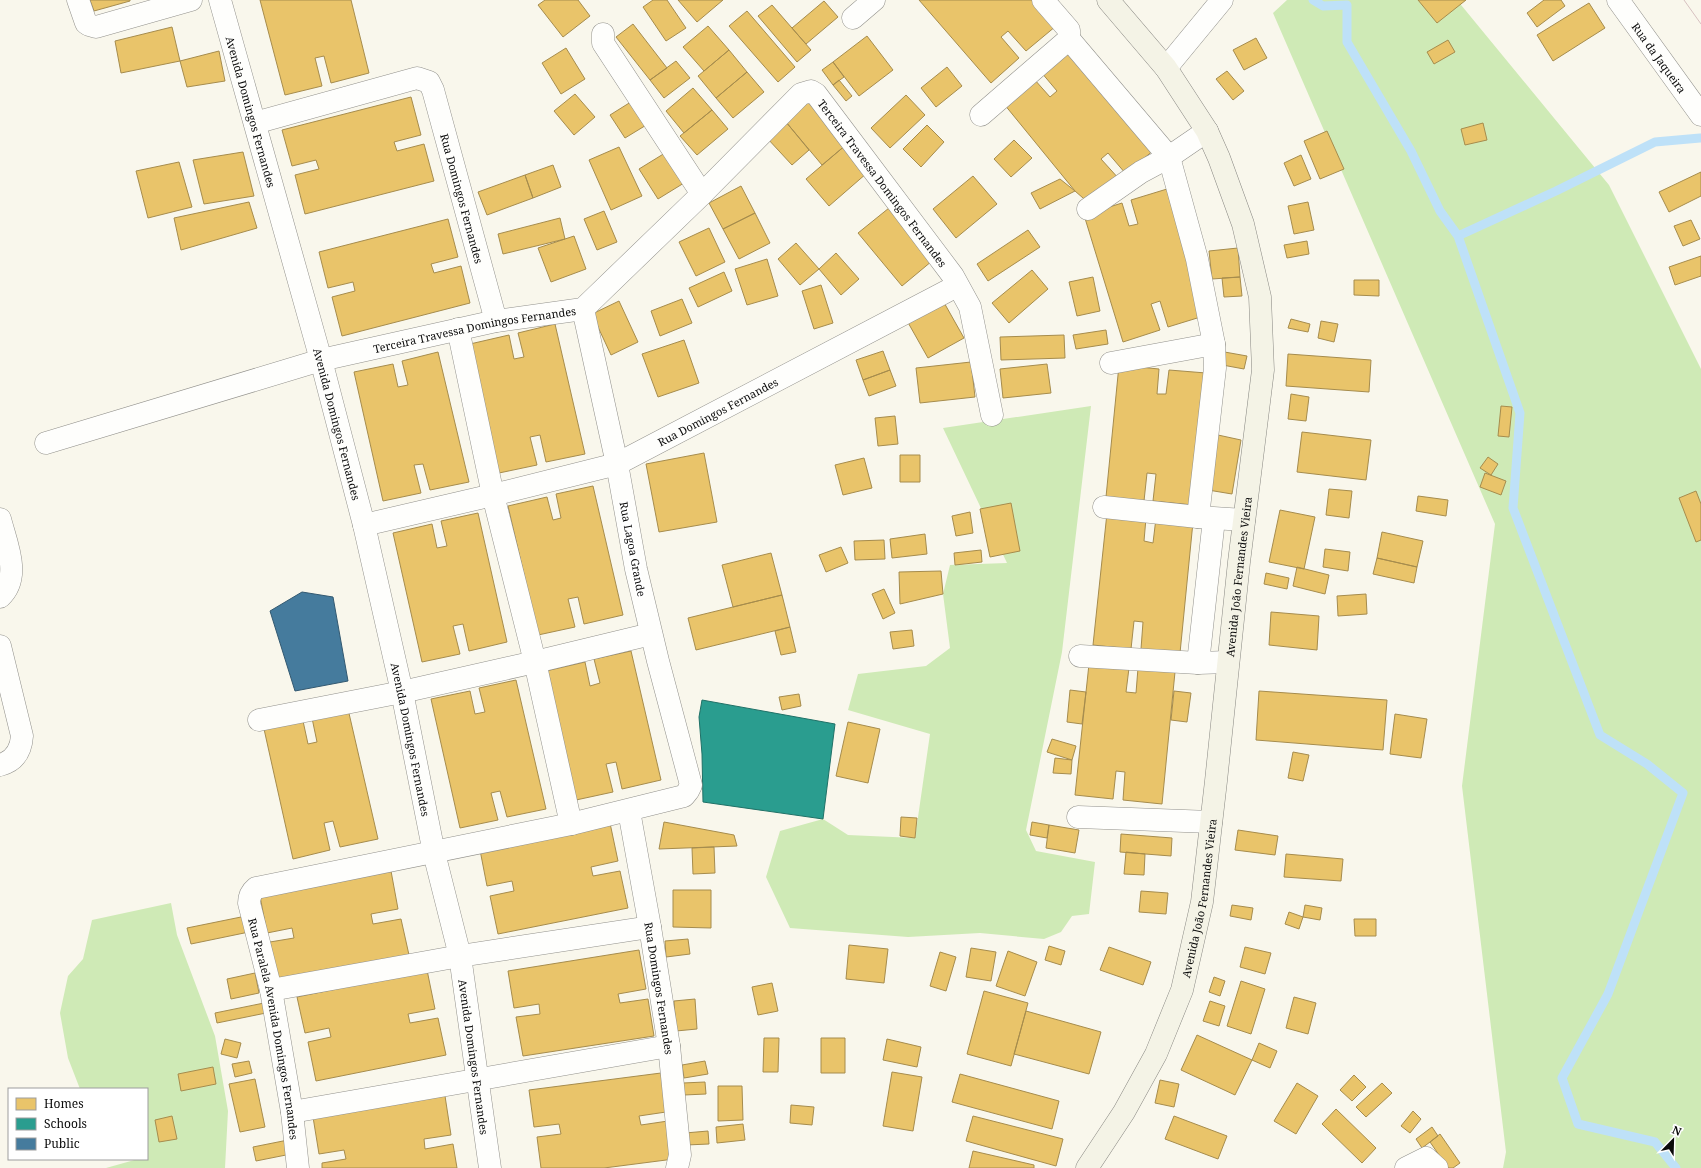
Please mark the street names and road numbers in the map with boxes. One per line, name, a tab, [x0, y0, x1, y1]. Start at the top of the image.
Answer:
street label: Rua da Jaqueira	[1629, 19, 1690, 96]
street label: Avenida Domingos Fernandes	[223, 34, 280, 189]
street label: Terceira Travessa Domingos Fernandes	[815, 96, 951, 270]
street label: Rua Domingos Fernandes	[438, 132, 487, 265]
street label: Terceira Travessa Domingos Fernandes	[372, 303, 577, 356]
street label: Avenida Domingos Fernandes	[310, 346, 365, 502]
street label: Rua Domingos Fernandes	[655, 374, 780, 449]
street label: Avenida João Fernandes Vieira	[1222, 496, 1255, 658]
street label: Rua Lagoa Grande	[616, 500, 650, 598]
street label: Avenida Domingos Fernandes	[388, 661, 434, 818]
street label: Avenida João Fernandes Vieira	[1178, 818, 1219, 979]
street label: Rua Paralela Avenida Domingos Fernandes	[246, 916, 302, 1140]
street label: Rua Domingos Fernandes	[642, 921, 677, 1055]
street label: Avenida Domingos Fernandes	[456, 978, 493, 1136]

